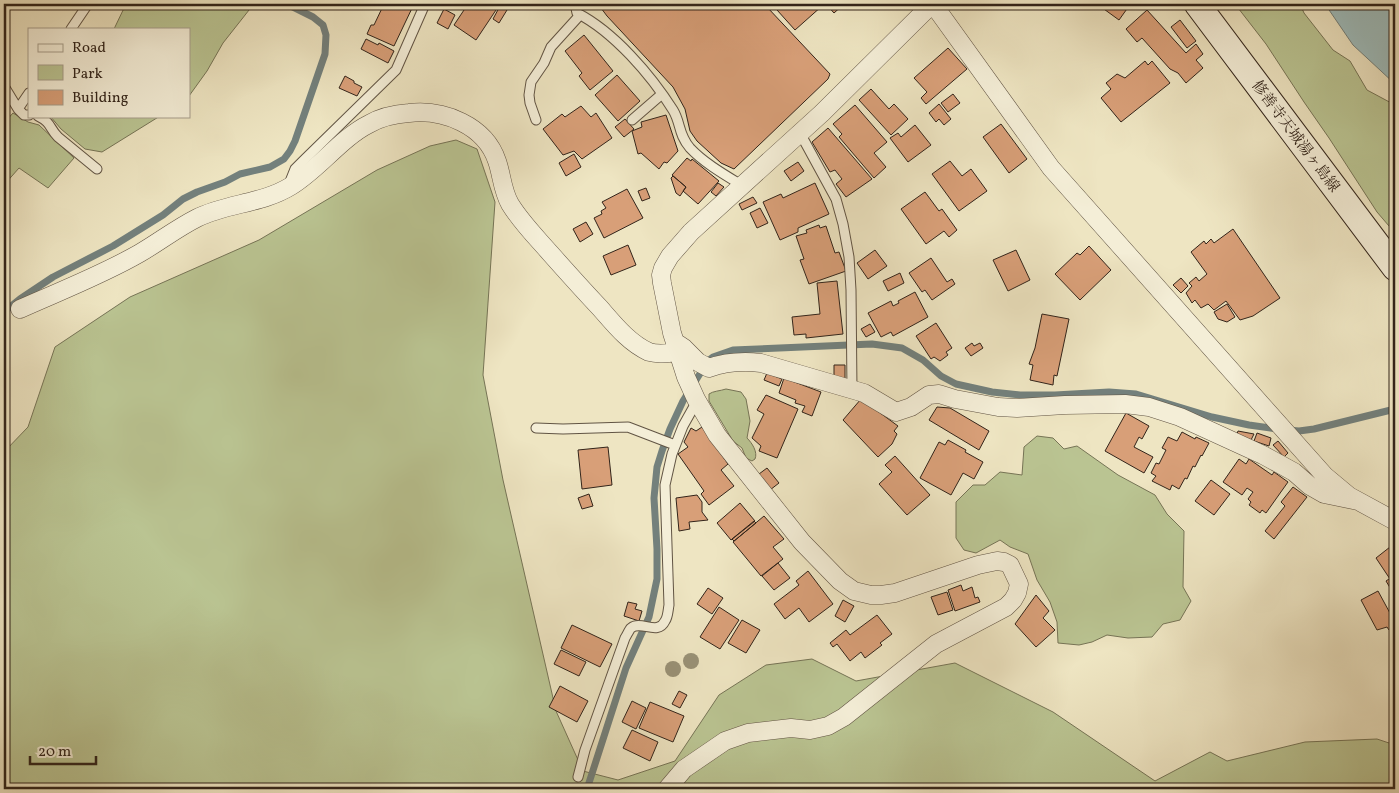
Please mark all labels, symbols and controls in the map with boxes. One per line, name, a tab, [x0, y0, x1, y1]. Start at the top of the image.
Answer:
legend	[28, 28, 190, 118]
text: Road	[72, 38, 106, 59]
text: Park	[72, 64, 103, 85]
street label: 修善寺天城湯ヶ島線	[1246, 77, 1344, 197]
text: Building	[72, 88, 129, 109]
scale bar	[30, 733, 96, 765]
text: 20 m	[38, 742, 71, 763]

